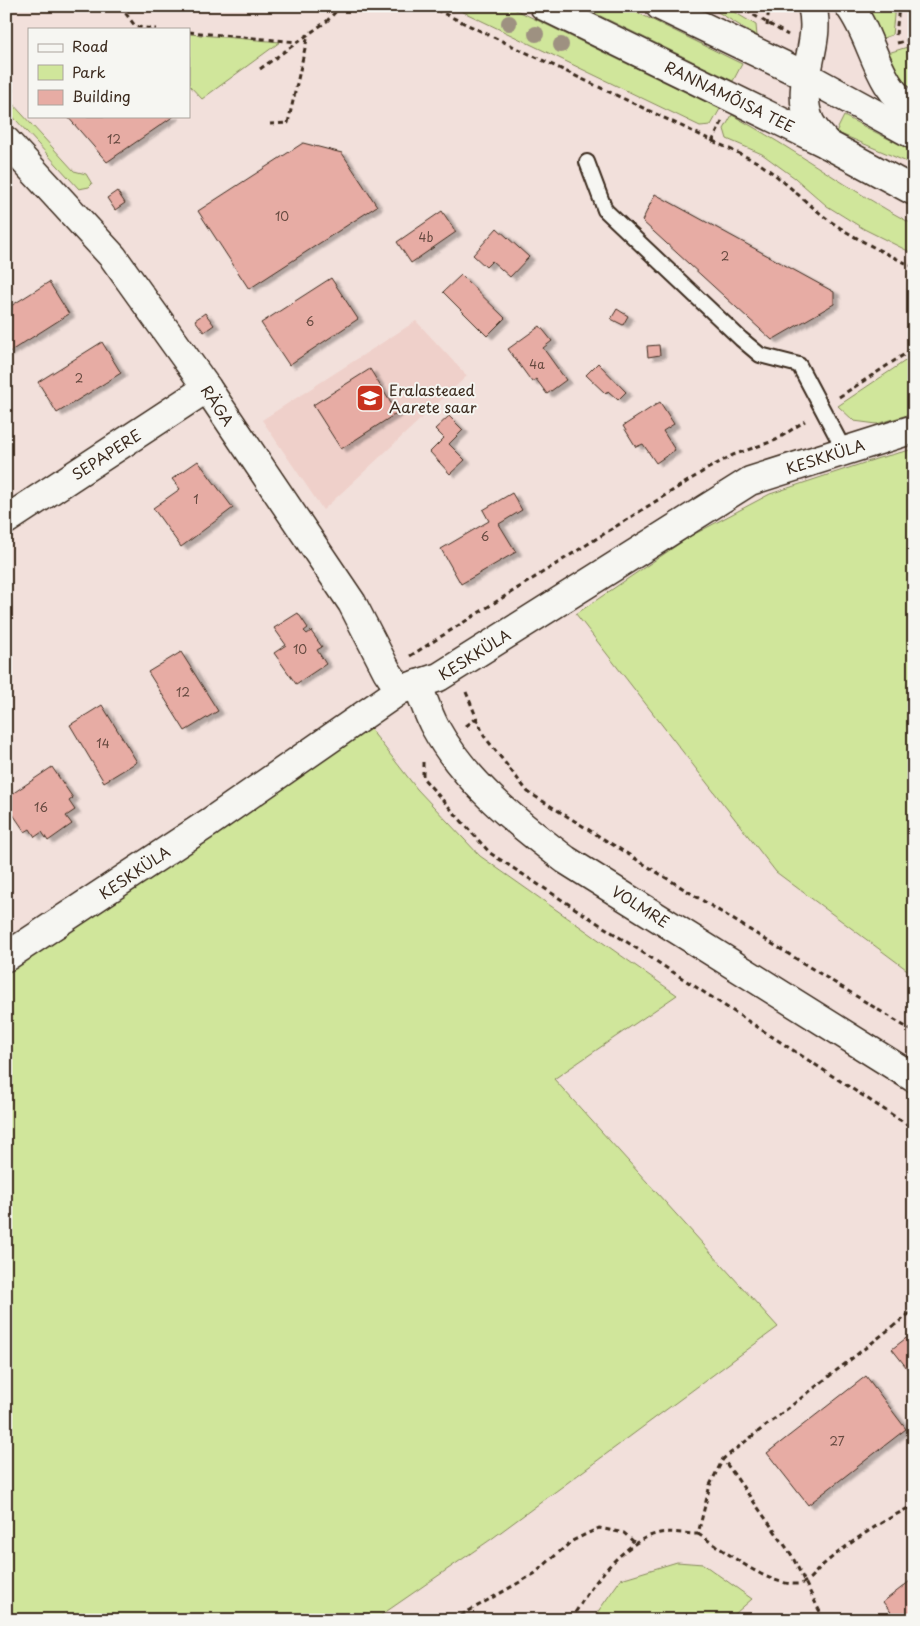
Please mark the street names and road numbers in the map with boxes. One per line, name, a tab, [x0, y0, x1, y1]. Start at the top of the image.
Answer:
street label: RANNAMÕISA TEE	[661, 54, 799, 138]
street label: RÄGA	[196, 380, 240, 430]
street label: SEPAPERE	[67, 423, 145, 485]
street label: KESKKÜLA	[783, 432, 867, 480]
street label: KESKKÜLA	[433, 623, 515, 685]
street label: KESKKÜLA	[94, 840, 174, 904]
street label: VOLMRE	[608, 879, 674, 933]

